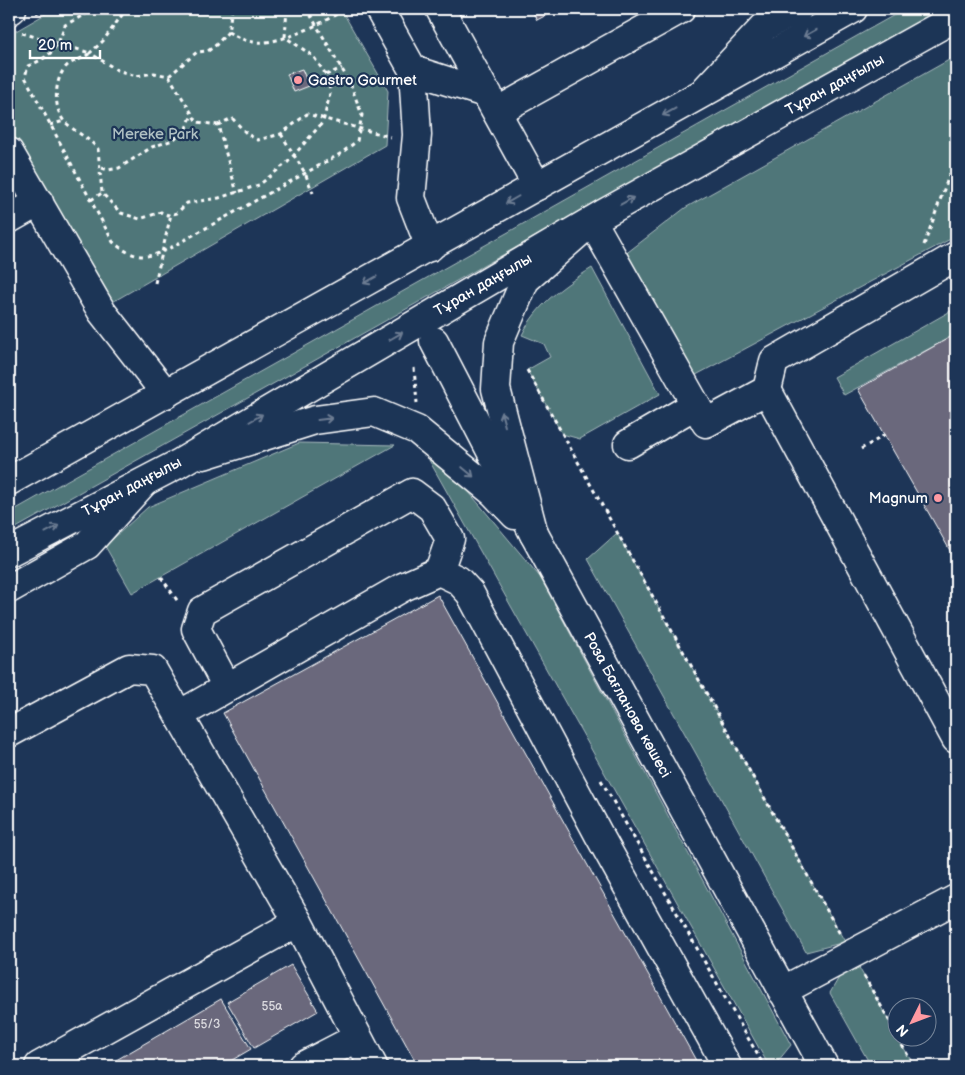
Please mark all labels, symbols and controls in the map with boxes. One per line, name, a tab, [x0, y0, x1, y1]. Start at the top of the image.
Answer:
scale bar	[30, 28, 100, 60]
one-way arrow	[804, 28, 818, 38]
text: 20 m	[38, 36, 72, 55]
street label: Тұран даңғылы	[782, 50, 888, 120]
place label: Gastro Gourmet	[308, 71, 417, 90]
marker: Gastro Gourmet	[292, 74, 304, 86]
one-way arrow	[661, 107, 676, 117]
park label: Mereke Park	[112, 125, 199, 144]
one-way arrow	[619, 195, 634, 205]
one-way arrow	[505, 196, 519, 206]
street label: Тұран даңғылы	[431, 249, 535, 321]
one-way arrow	[364, 276, 378, 286]
one-way arrow	[389, 330, 403, 340]
one-way arrow	[498, 411, 508, 427]
one-way arrow	[248, 412, 262, 422]
one-way arrow	[316, 414, 332, 424]
street label: Тұран даңғылы	[79, 453, 185, 521]
one-way arrow	[462, 466, 475, 478]
place label: Magnum	[869, 489, 928, 508]
marker: Magnum	[932, 492, 944, 504]
one-way arrow	[44, 524, 59, 533]
street label: Роза Бағланова көшесі	[579, 629, 675, 781]
north arrow	[888, 998, 938, 1048]
house number: 55а	[262, 999, 282, 1014]
house number: 55/3	[194, 1017, 220, 1032]
text: N	[893, 1021, 913, 1040]

